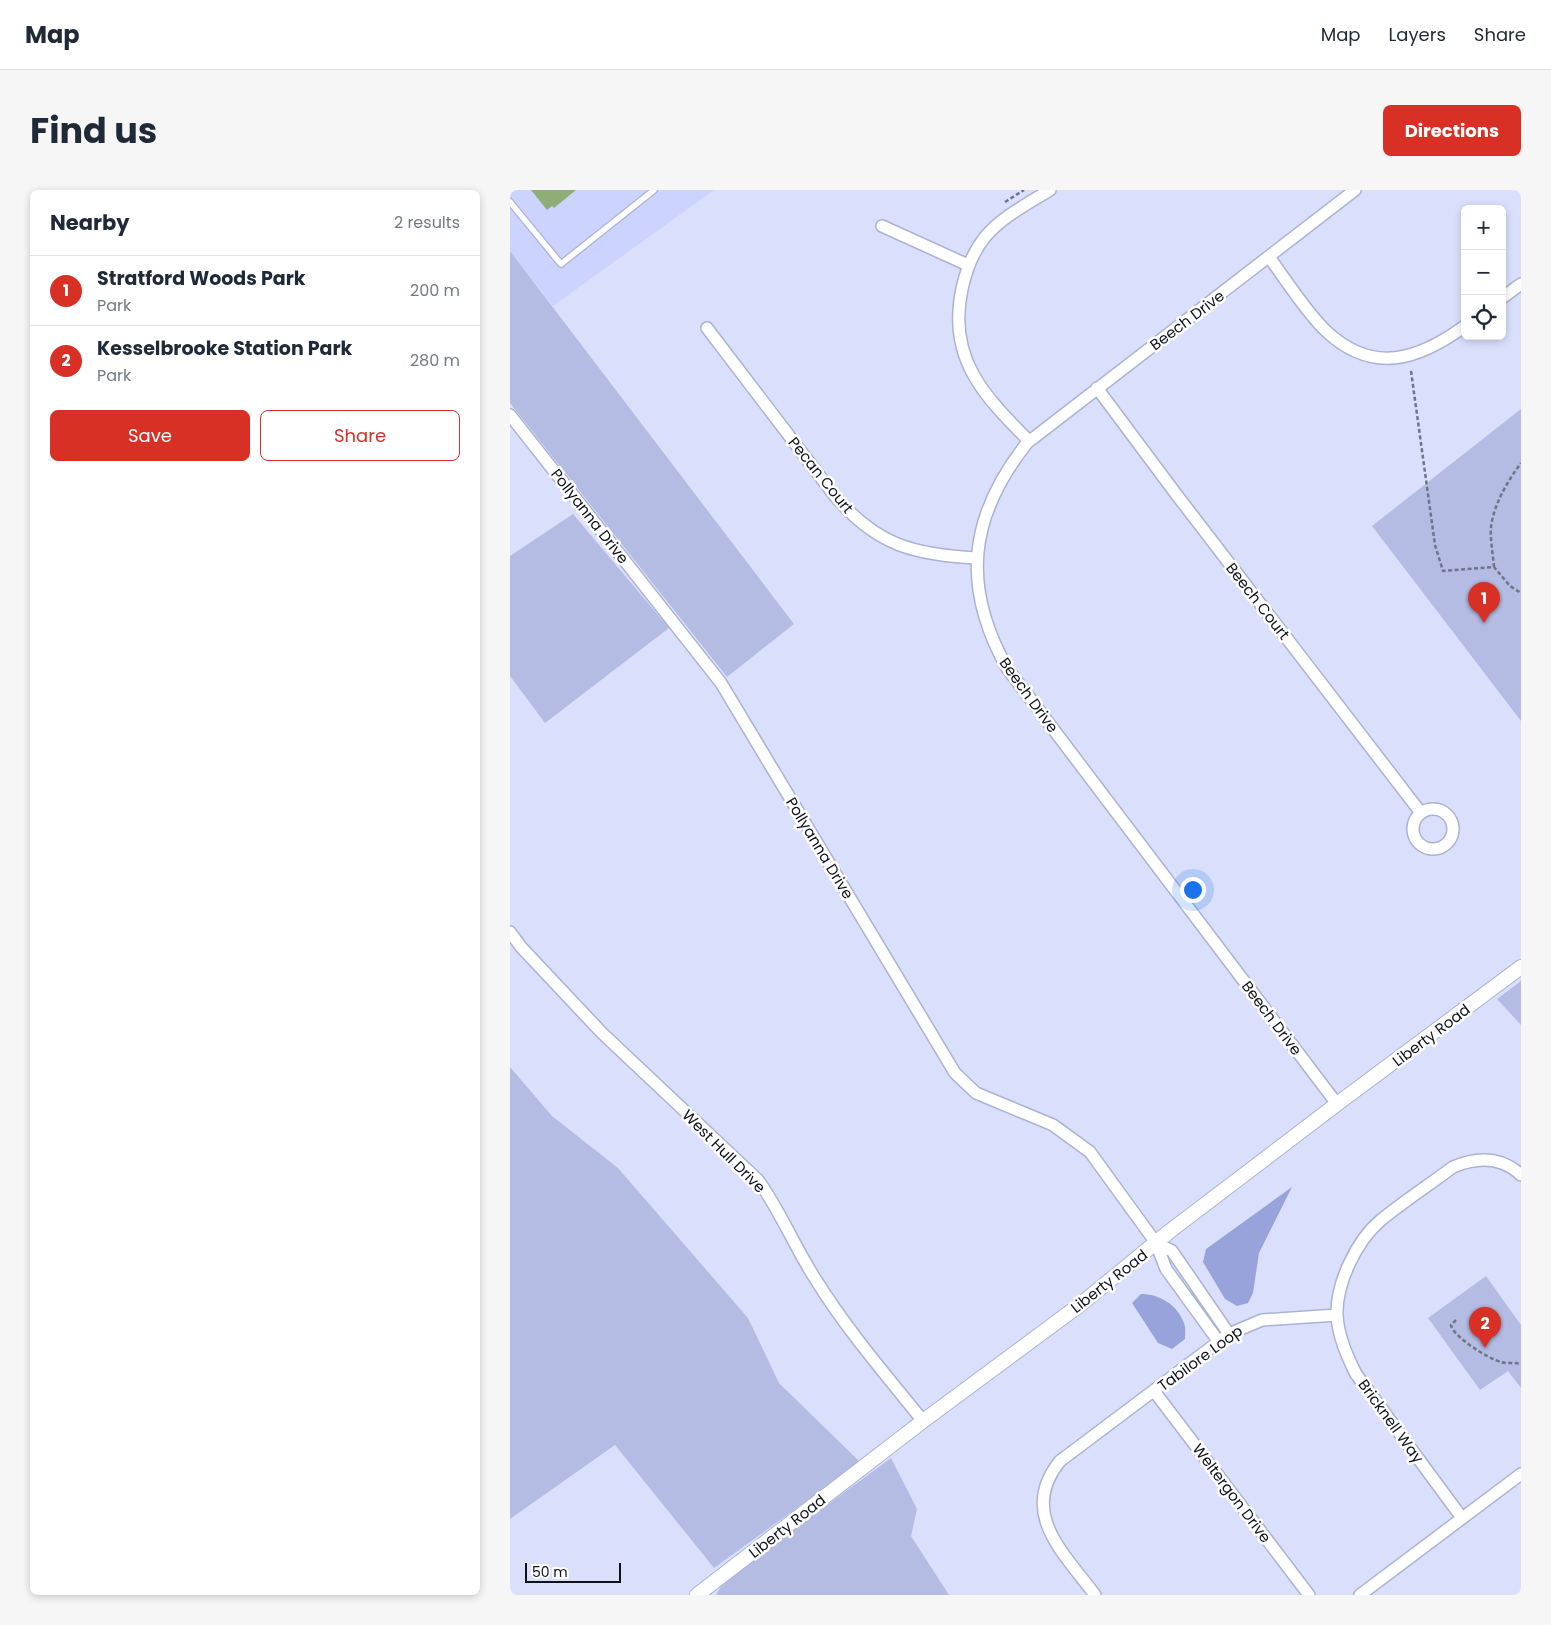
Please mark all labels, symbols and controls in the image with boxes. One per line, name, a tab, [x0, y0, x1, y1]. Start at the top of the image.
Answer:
text: Map	[25, 18, 80, 51]
text: Map	[1321, 22, 1361, 47]
text: Layers	[1389, 22, 1446, 47]
text: Share	[1474, 22, 1526, 47]
button: Directions	[1383, 105, 1521, 156]
text: Find us	[30, 106, 157, 155]
map controls	[1461, 205, 1506, 340]
button: +	[1461, 205, 1506, 250]
text: Nearby	[50, 208, 130, 237]
text: 2 results	[394, 211, 460, 234]
button: −	[1461, 250, 1506, 295]
text: Stratford Woods Park	[97, 265, 306, 292]
text: 1	[63, 279, 69, 302]
text: 200 m	[410, 279, 460, 302]
street label: Beech Drive	[1145, 285, 1229, 355]
text: Park	[97, 294, 131, 317]
button: locate	[1461, 295, 1506, 340]
text: Kesselbrooke Station Park	[97, 335, 352, 362]
text: 2	[61, 349, 71, 372]
text: 280 m	[410, 349, 460, 372]
text: Park	[97, 364, 131, 387]
button: Save	[50, 410, 250, 461]
button: Share	[260, 410, 460, 461]
street label: Pecan Court	[784, 432, 858, 518]
street label: Pollyanna Drive	[546, 464, 634, 568]
street label: Beech Court	[1221, 558, 1295, 644]
pin: 1	[1468, 582, 1500, 623]
street label: Beech Drive	[995, 653, 1063, 737]
street label: Pollyanna Drive	[781, 793, 859, 903]
your location	[1180, 877, 1206, 903]
street label: Beech Drive	[1237, 976, 1307, 1060]
street label: Liberty Road	[1388, 999, 1474, 1071]
street label: West Hull Drive	[678, 1105, 770, 1197]
street label: Liberty Road	[1066, 1244, 1152, 1318]
pin: 2	[1469, 1307, 1501, 1348]
street label: Tabilore Loop	[1153, 1320, 1247, 1396]
street label: Bricknell Way	[1353, 1375, 1429, 1468]
street label: Weltergon Drive	[1188, 1439, 1276, 1547]
street label: Liberty Road	[744, 1489, 830, 1563]
scale bar	[525, 1560, 621, 1583]
text: 50 m	[532, 1562, 568, 1582]

